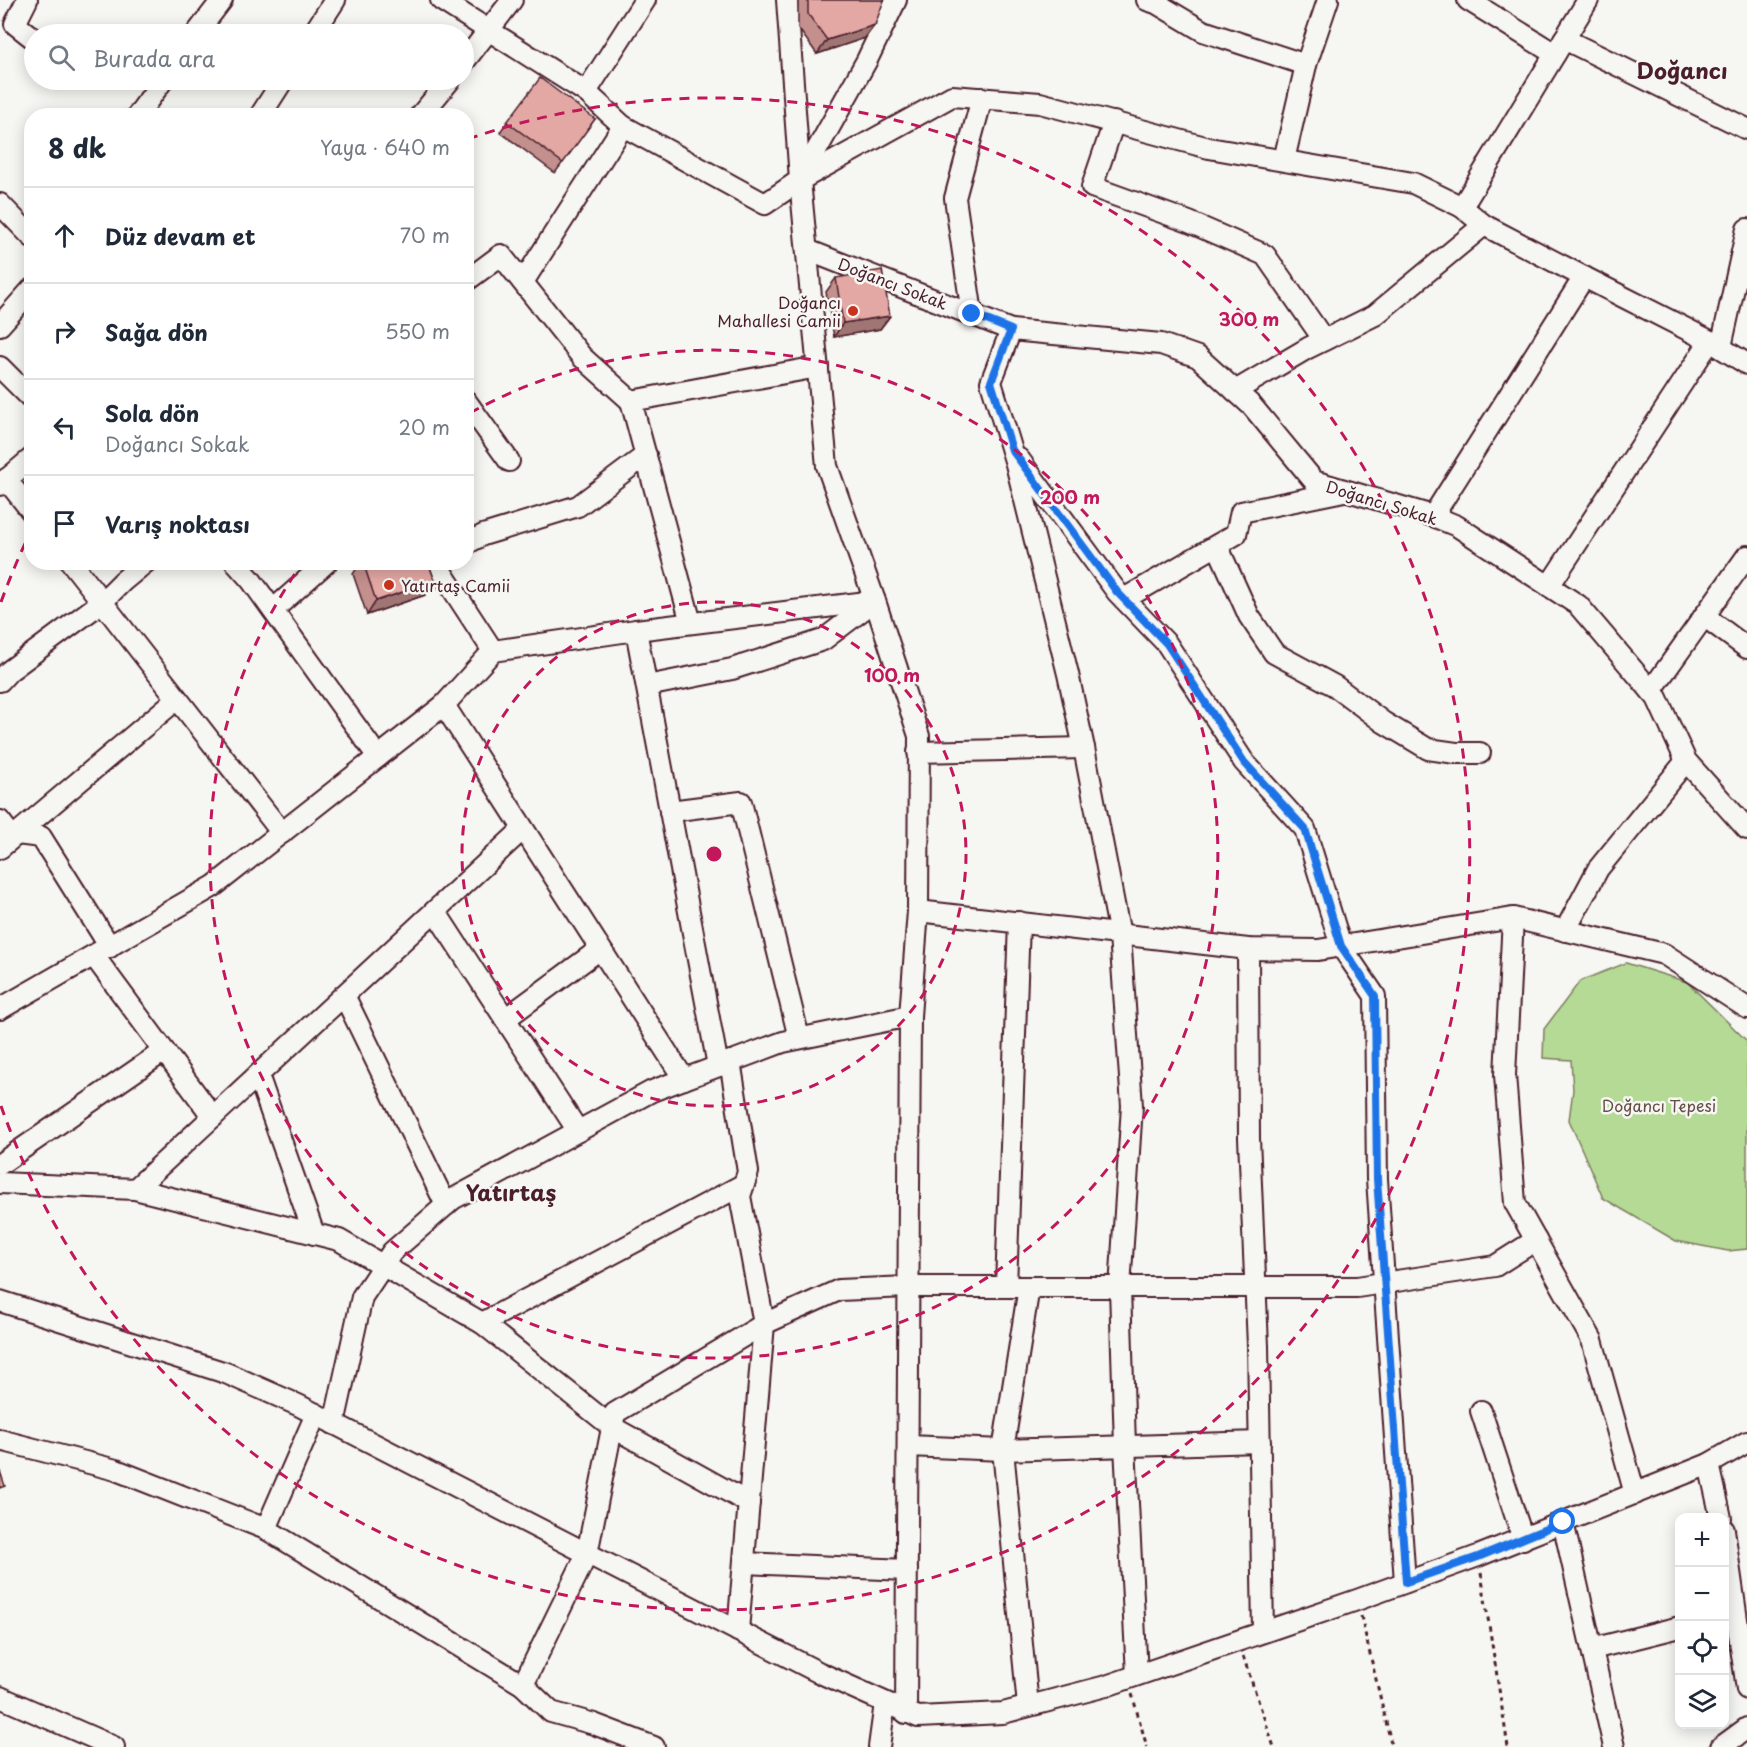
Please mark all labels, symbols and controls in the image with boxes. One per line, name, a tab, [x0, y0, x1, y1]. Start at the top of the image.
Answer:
search box	[24, 24, 474, 90]
icon: search	[45, 41, 78, 74]
text: Burada ara	[93, 41, 215, 74]
district label: Doğancı	[1637, 53, 1728, 86]
text: 8 dk	[48, 128, 106, 167]
text: Yaya · 640 m	[320, 132, 450, 162]
icon: ahead	[48, 219, 81, 252]
text: Düz devam et	[105, 219, 256, 252]
text: 70 m	[400, 220, 450, 250]
street label: Doğancı Sokak	[835, 251, 951, 315]
place label: Doğancı Mahallesi Camii	[717, 290, 841, 332]
route end	[958, 300, 984, 326]
marker: Doğancı Mahallesi Camii	[846, 304, 860, 318]
text: 300 m	[1219, 305, 1279, 332]
icon: right	[48, 315, 81, 348]
text: Sağa dön	[105, 315, 208, 348]
text: 550 m	[385, 316, 450, 346]
text: Sola dön	[105, 396, 199, 429]
icon: left	[48, 411, 81, 444]
text: 20 m	[398, 412, 450, 442]
text: Doğancı Sokak	[105, 429, 249, 459]
street label: Doğancı Sokak	[1323, 474, 1441, 530]
text: 200 m	[1040, 483, 1100, 510]
icon: arrive	[48, 507, 81, 540]
text: Varış noktası	[105, 507, 250, 540]
place label: Yatırtaş Camii	[401, 573, 510, 597]
marker: Yatırtaş Camii	[382, 578, 396, 592]
text: 100 m	[864, 661, 920, 688]
centre of rings	[704, 844, 724, 864]
park label: Doğancı Tepesi	[1602, 1093, 1716, 1117]
district label: Yatırtaş	[466, 1175, 557, 1208]
route start	[1549, 1508, 1575, 1534]
map controls	[1675, 1513, 1729, 1729]
button: +	[1675, 1513, 1729, 1567]
button: −	[1675, 1567, 1729, 1621]
button: locate	[1675, 1621, 1729, 1675]
button: layers	[1675, 1675, 1729, 1729]

